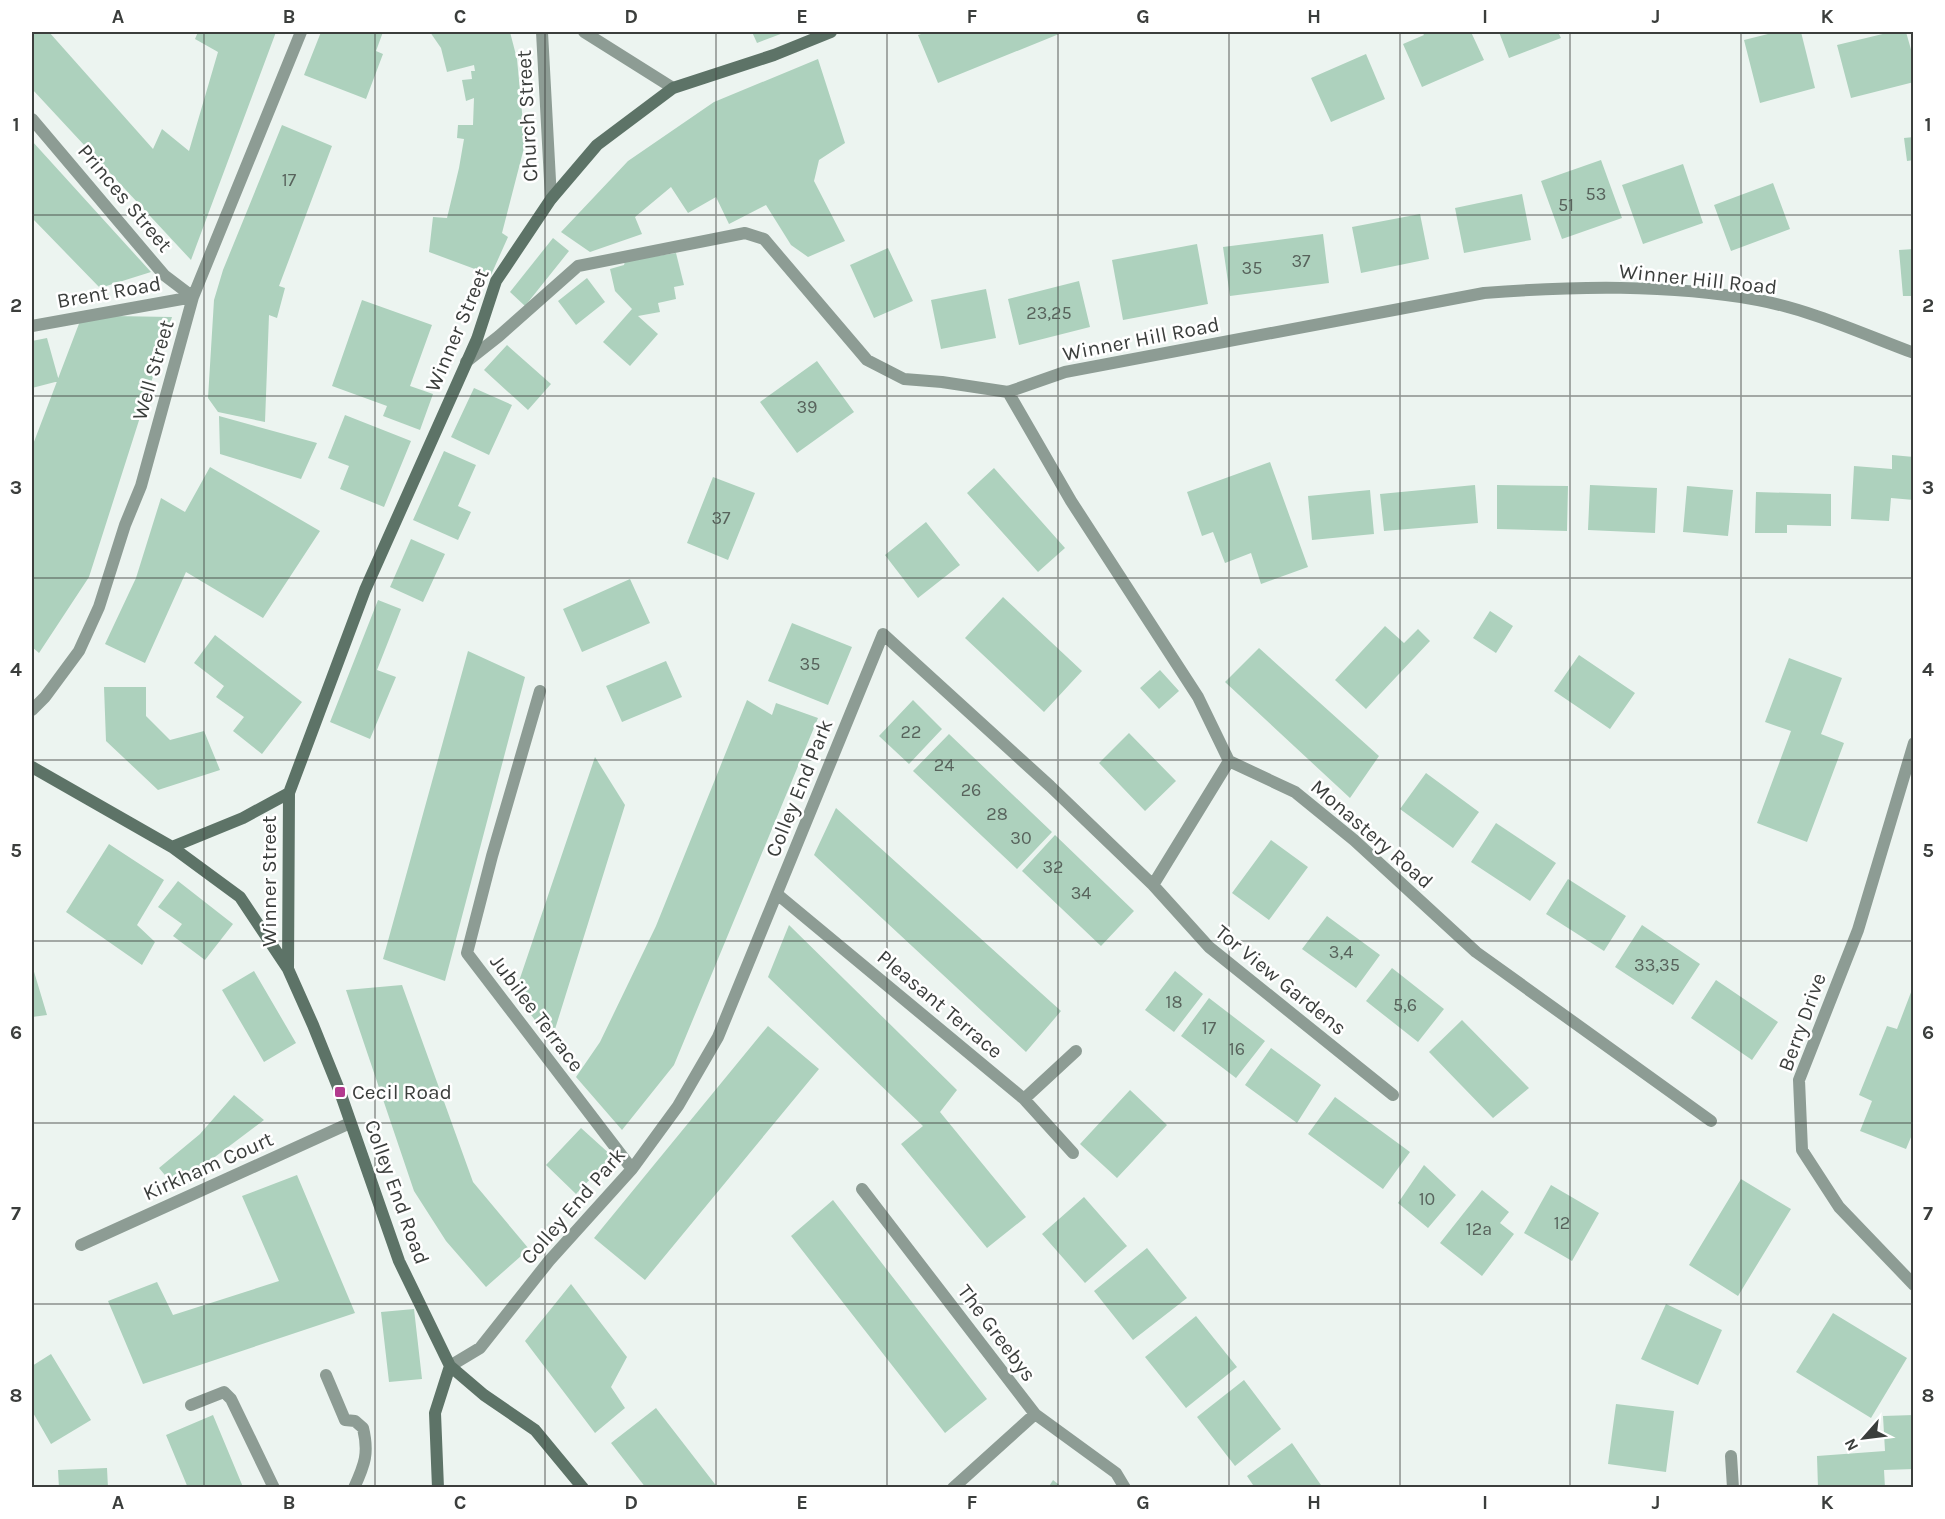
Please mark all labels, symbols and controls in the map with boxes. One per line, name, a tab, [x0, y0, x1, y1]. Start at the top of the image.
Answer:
text: A	[112, 5, 125, 28]
text: B	[283, 5, 295, 28]
text: C	[454, 5, 466, 28]
text: D	[624, 5, 638, 28]
text: E	[796, 5, 808, 28]
text: F	[967, 5, 978, 28]
text: G	[1136, 5, 1150, 28]
text: H	[1307, 5, 1321, 28]
text: I	[1482, 5, 1488, 28]
text: J	[1652, 5, 1660, 28]
text: K	[1820, 5, 1834, 28]
street label: Church Street	[512, 49, 542, 183]
text: 1	[12, 113, 20, 136]
text: 1	[1924, 113, 1932, 136]
street label: Princes Street	[73, 139, 177, 257]
house number: 17	[282, 169, 297, 191]
house number: 53	[1586, 183, 1606, 205]
house number: 51	[1558, 194, 1574, 216]
house number: 37	[1291, 250, 1311, 272]
house number: 35	[1242, 257, 1262, 279]
street label: Winner Hill Road	[1618, 259, 1778, 299]
street label: Winner Street	[420, 265, 494, 395]
street label: Brent Road	[55, 271, 163, 313]
text: 2	[10, 294, 22, 317]
text: 2	[1922, 294, 1934, 317]
house number: 23,25	[1026, 302, 1072, 324]
street label: Winner Hill Road	[1061, 312, 1221, 366]
street label: Well Street	[127, 317, 179, 423]
house number: 39	[796, 396, 818, 418]
text: 3	[10, 476, 22, 499]
text: 3	[1922, 476, 1934, 499]
house number: 37	[711, 507, 731, 529]
house number: 35	[800, 653, 820, 675]
text: 4	[10, 658, 22, 681]
text: 4	[1922, 658, 1934, 681]
street label: Colley End Park	[760, 716, 838, 860]
house number: 22	[901, 721, 921, 743]
house number: 24	[934, 754, 954, 776]
street label: Monastery Road	[1306, 774, 1438, 894]
house number: 26	[961, 779, 981, 801]
house number: 28	[986, 803, 1008, 825]
street label: Winner Street	[257, 815, 281, 947]
house number: 30	[1010, 827, 1032, 849]
text: 5	[10, 839, 22, 862]
text: 5	[1922, 839, 1934, 862]
house number: 32	[1042, 856, 1064, 878]
house number: 34	[1071, 882, 1091, 904]
street label: Tor View Gardens	[1211, 920, 1351, 1040]
house number: 3,4	[1329, 941, 1353, 963]
street label: Pleasant Terrace	[872, 945, 1008, 1063]
street label: Jubilee Terrace	[485, 950, 589, 1076]
house number: 33,35	[1634, 954, 1680, 976]
street label: Berry Drive	[1773, 970, 1831, 1074]
house number: 18	[1165, 991, 1183, 1013]
house number: 5,6	[1393, 994, 1417, 1016]
house number: 17	[1202, 1017, 1217, 1039]
text: 6	[10, 1021, 22, 1044]
text: 6	[1922, 1021, 1934, 1044]
house number: 16	[1229, 1038, 1245, 1060]
place label: Cecil Road	[352, 1080, 452, 1104]
marker: Cecil Road	[333, 1085, 347, 1099]
street label: Colley End Road	[360, 1117, 434, 1267]
street label: Kirkham Court	[139, 1127, 277, 1205]
street label: Colley End Park	[516, 1143, 630, 1269]
house number: 10	[1419, 1188, 1435, 1210]
text: 7	[11, 1202, 21, 1225]
text: 7	[1923, 1202, 1933, 1225]
house number: 12	[1554, 1212, 1570, 1234]
house number: 12a	[1466, 1218, 1492, 1240]
street label: The Greebys	[953, 1280, 1041, 1386]
text: 8	[10, 1384, 22, 1407]
text: 8	[1922, 1384, 1934, 1407]
north arrow	[1834, 1408, 1894, 1468]
text: N	[1840, 1435, 1862, 1454]
text: A	[112, 1491, 125, 1514]
text: B	[283, 1491, 295, 1514]
text: C	[454, 1491, 466, 1514]
text: D	[624, 1491, 638, 1514]
text: E	[796, 1491, 808, 1514]
text: F	[967, 1491, 978, 1514]
text: G	[1136, 1491, 1150, 1514]
text: H	[1307, 1491, 1321, 1514]
text: I	[1482, 1491, 1488, 1514]
text: J	[1652, 1491, 1660, 1514]
text: K	[1820, 1491, 1834, 1514]

